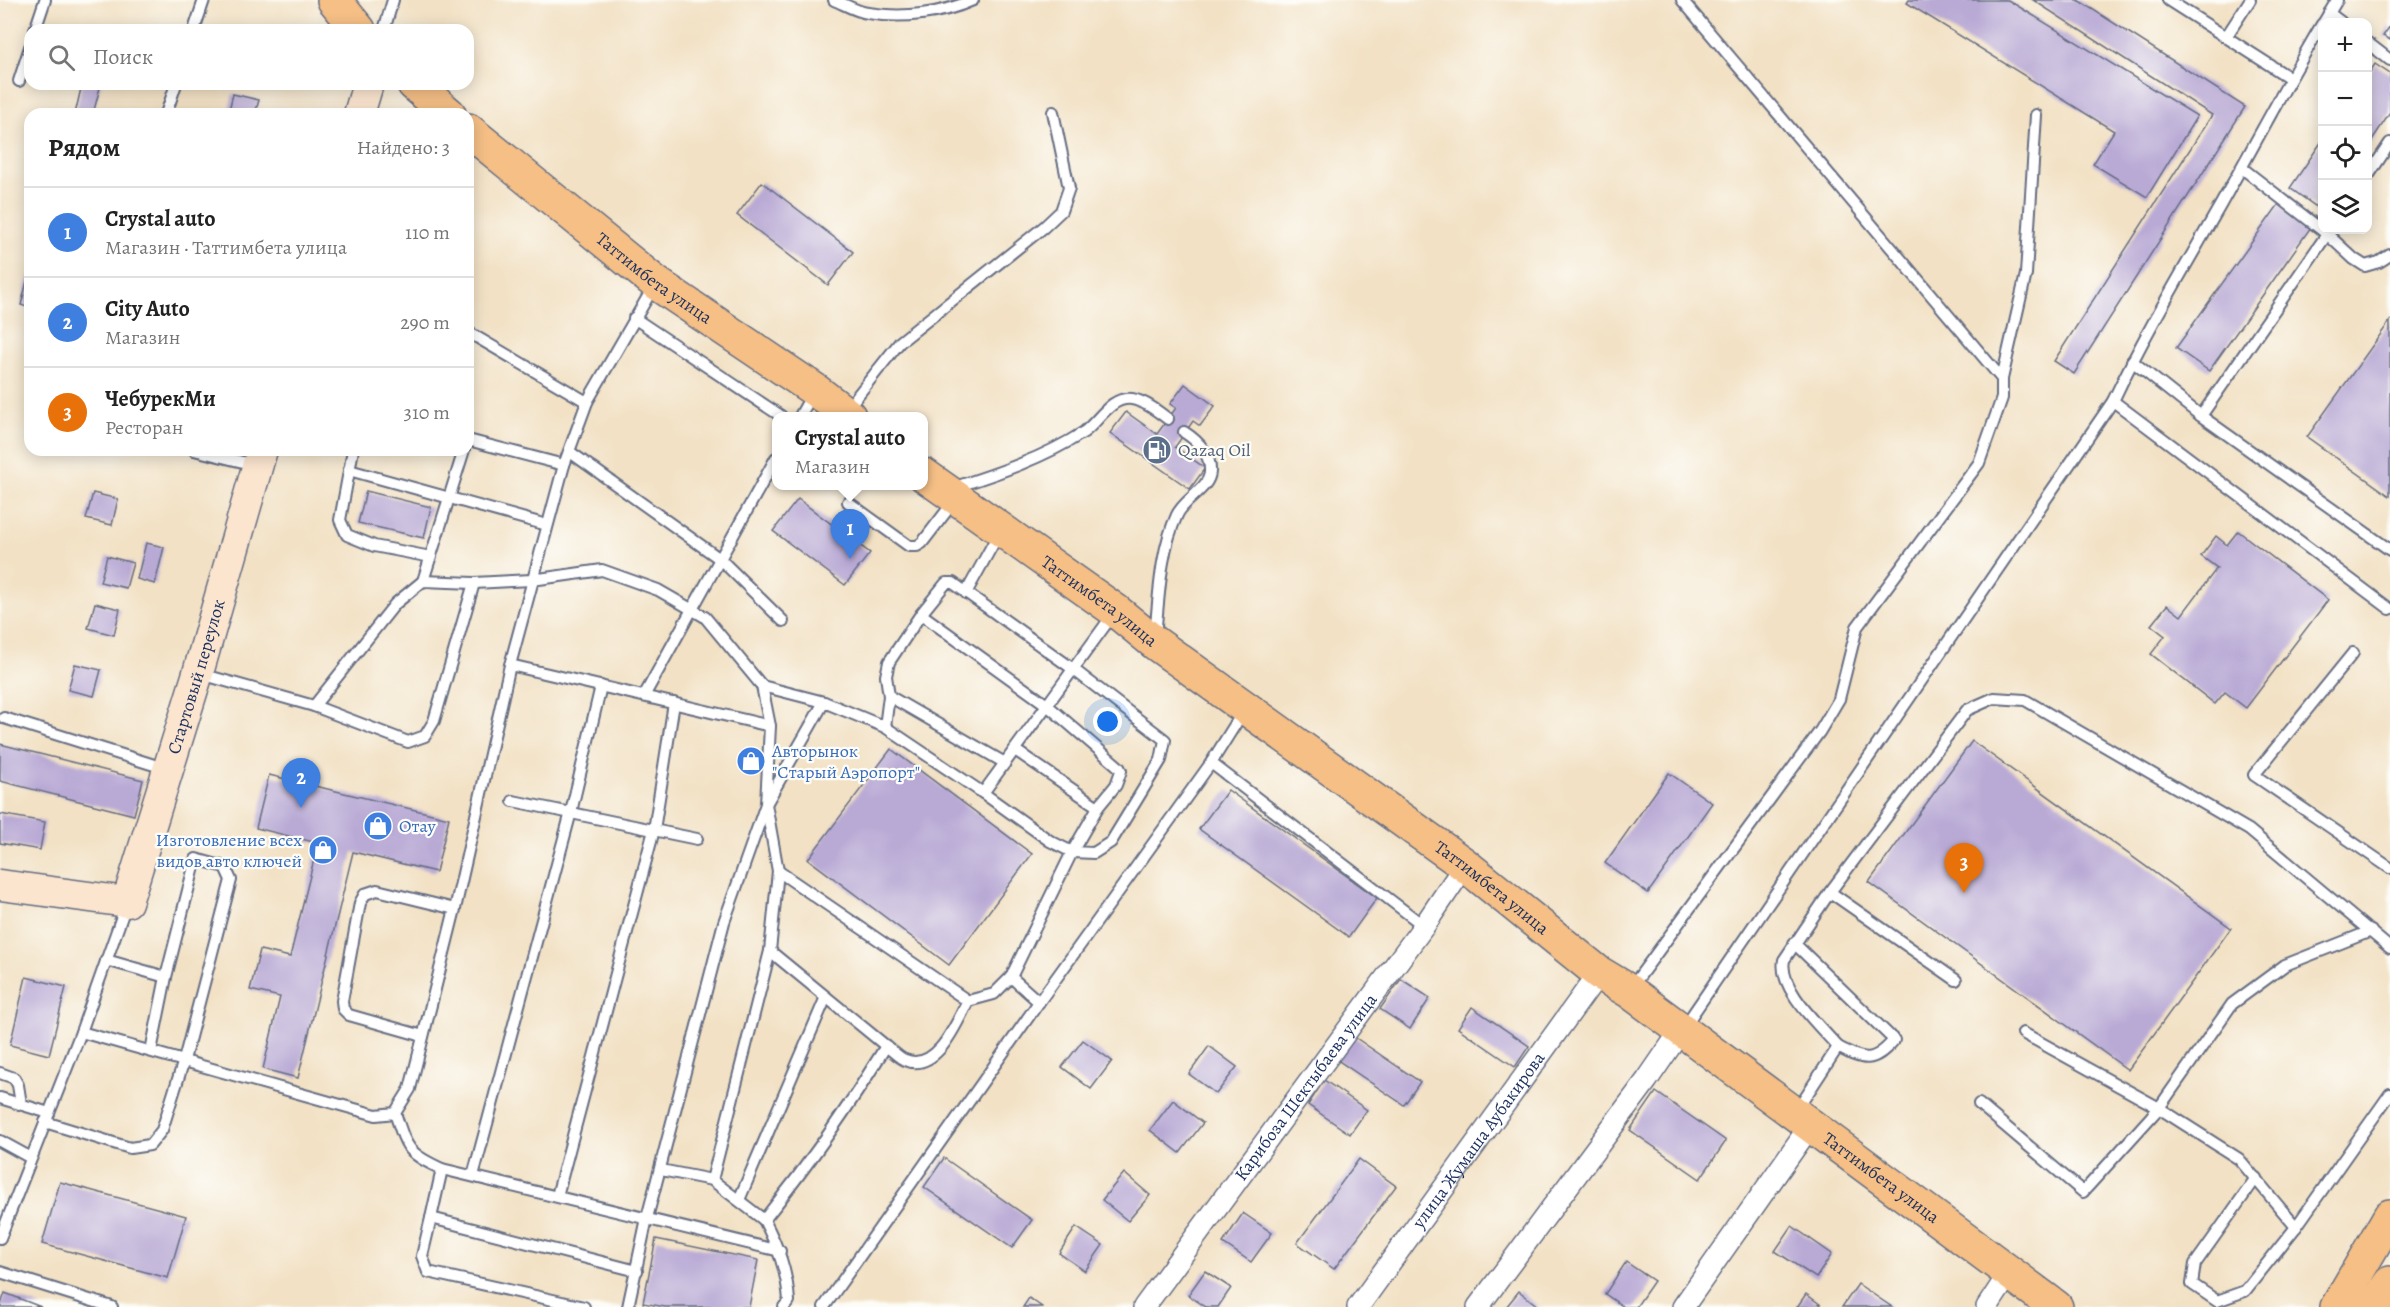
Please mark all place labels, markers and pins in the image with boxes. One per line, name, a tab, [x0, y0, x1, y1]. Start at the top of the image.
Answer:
fuel station icon: Qazaq Oil	[1141, 434, 1173, 466]
place label: Qazaq Oil	[1178, 438, 1251, 462]
pin: 1	[830, 510, 870, 559]
place label: Авторынок "Старый Аэропорт"	[771, 739, 920, 784]
shop icon: Авторынок "Старый Аэропорт"	[735, 745, 767, 777]
pin: 2	[282, 758, 320, 808]
shop icon: Отау	[362, 810, 394, 842]
place label: Отау	[399, 814, 436, 838]
place label: Изготовление всех видов авто ключей	[156, 828, 302, 873]
shop icon: Изготовление всех видов авто ключей	[307, 834, 339, 866]
pin: 3	[1944, 844, 1984, 893]

